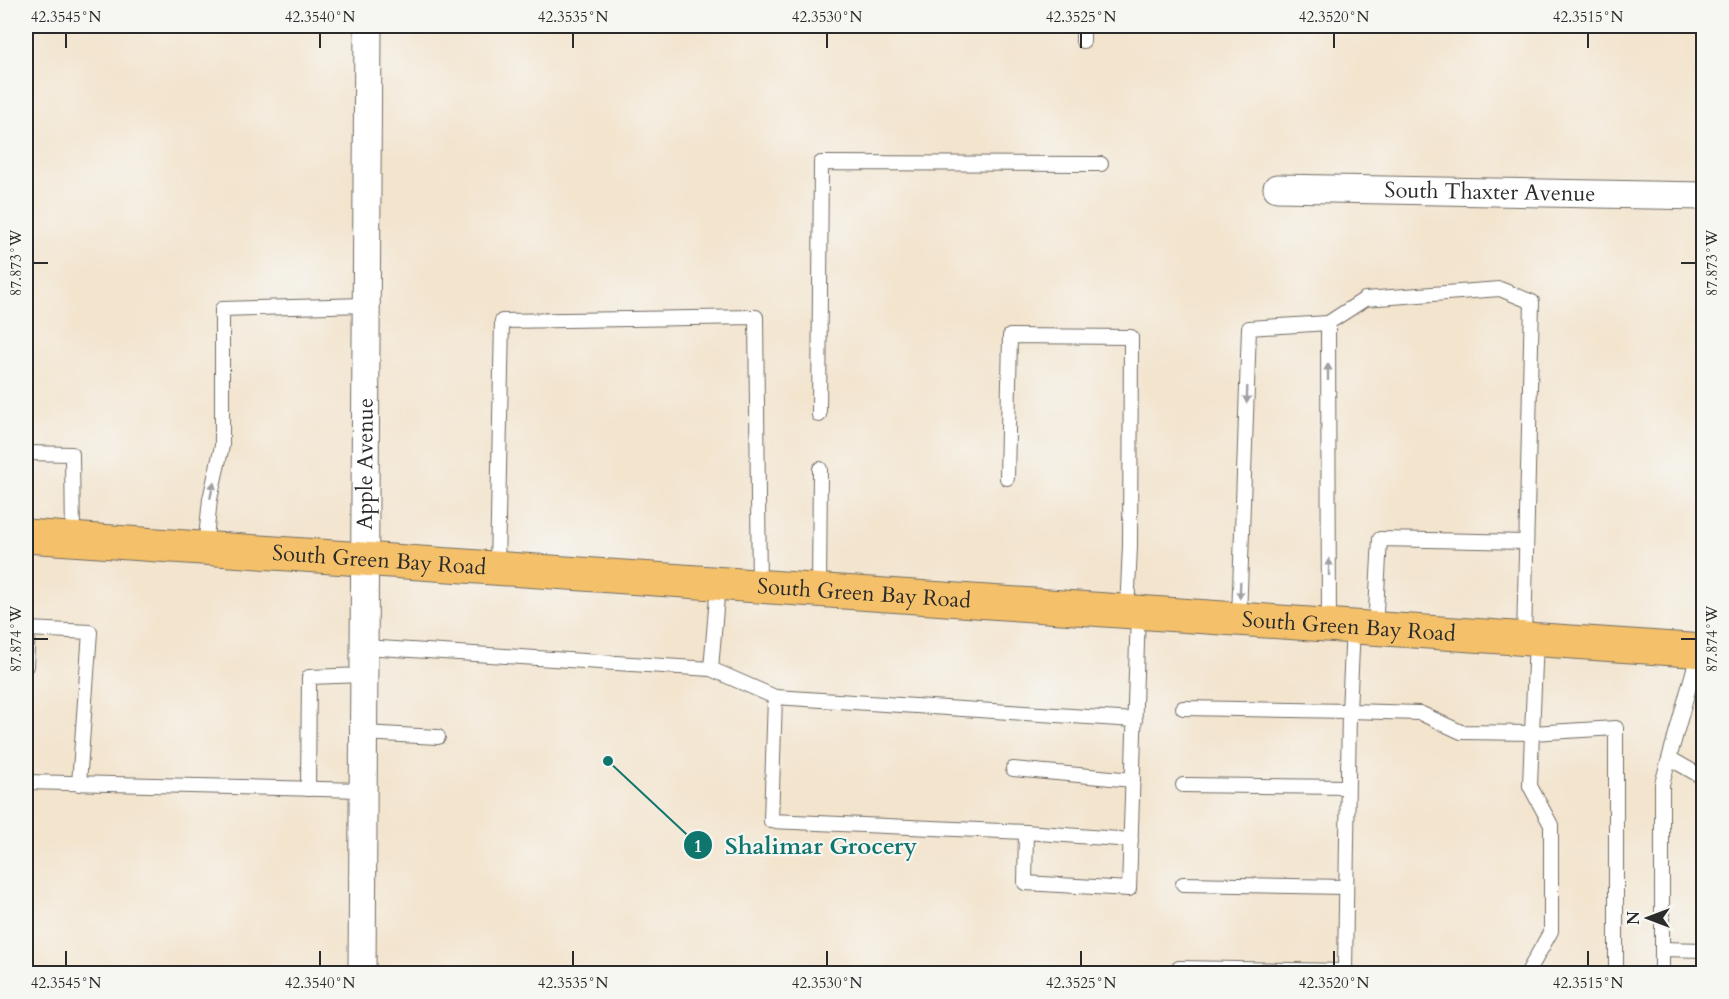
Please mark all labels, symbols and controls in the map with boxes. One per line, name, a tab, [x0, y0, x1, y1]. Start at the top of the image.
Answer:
text: 42.3545°N	[31, 7, 101, 27]
text: 42.3540°N	[285, 7, 355, 27]
text: 42.3535°N	[538, 7, 608, 27]
text: 42.3530°N	[792, 7, 862, 27]
text: 42.3525°N	[1046, 7, 1116, 27]
text: 42.3520°N	[1299, 7, 1369, 27]
text: 42.3515°N	[1553, 7, 1623, 27]
street label: South Thaxter Avenue	[1384, 175, 1596, 209]
text: 87.873°W	[6, 229, 26, 296]
text: 87.873°W	[1702, 229, 1722, 296]
one-way arrow	[1323, 363, 1333, 382]
one-way arrow	[1242, 385, 1252, 404]
street label: Apple Avenue	[350, 398, 381, 530]
one-way arrow	[208, 480, 217, 499]
street label: South Green Bay Road	[271, 538, 487, 583]
one-way arrow	[1324, 558, 1334, 577]
street label: South Green Bay Road	[756, 571, 972, 616]
one-way arrow	[1235, 580, 1245, 599]
street label: South Green Bay Road	[1241, 604, 1457, 649]
text: 87.874°W	[6, 605, 26, 672]
text: 87.874°W	[1702, 605, 1722, 672]
callout: Shalimar Grocery	[683, 824, 929, 866]
text: Shalimar Grocery	[725, 830, 917, 863]
text: 1	[693, 834, 703, 859]
north arrow	[1618, 888, 1678, 948]
text: N	[1623, 911, 1645, 925]
text: 42.3545°N	[31, 973, 101, 993]
text: 42.3540°N	[285, 973, 355, 993]
text: 42.3535°N	[538, 973, 608, 993]
text: 42.3530°N	[792, 973, 862, 993]
text: 42.3525°N	[1046, 973, 1116, 993]
text: 42.3520°N	[1299, 973, 1369, 993]
text: 42.3515°N	[1553, 973, 1623, 993]

